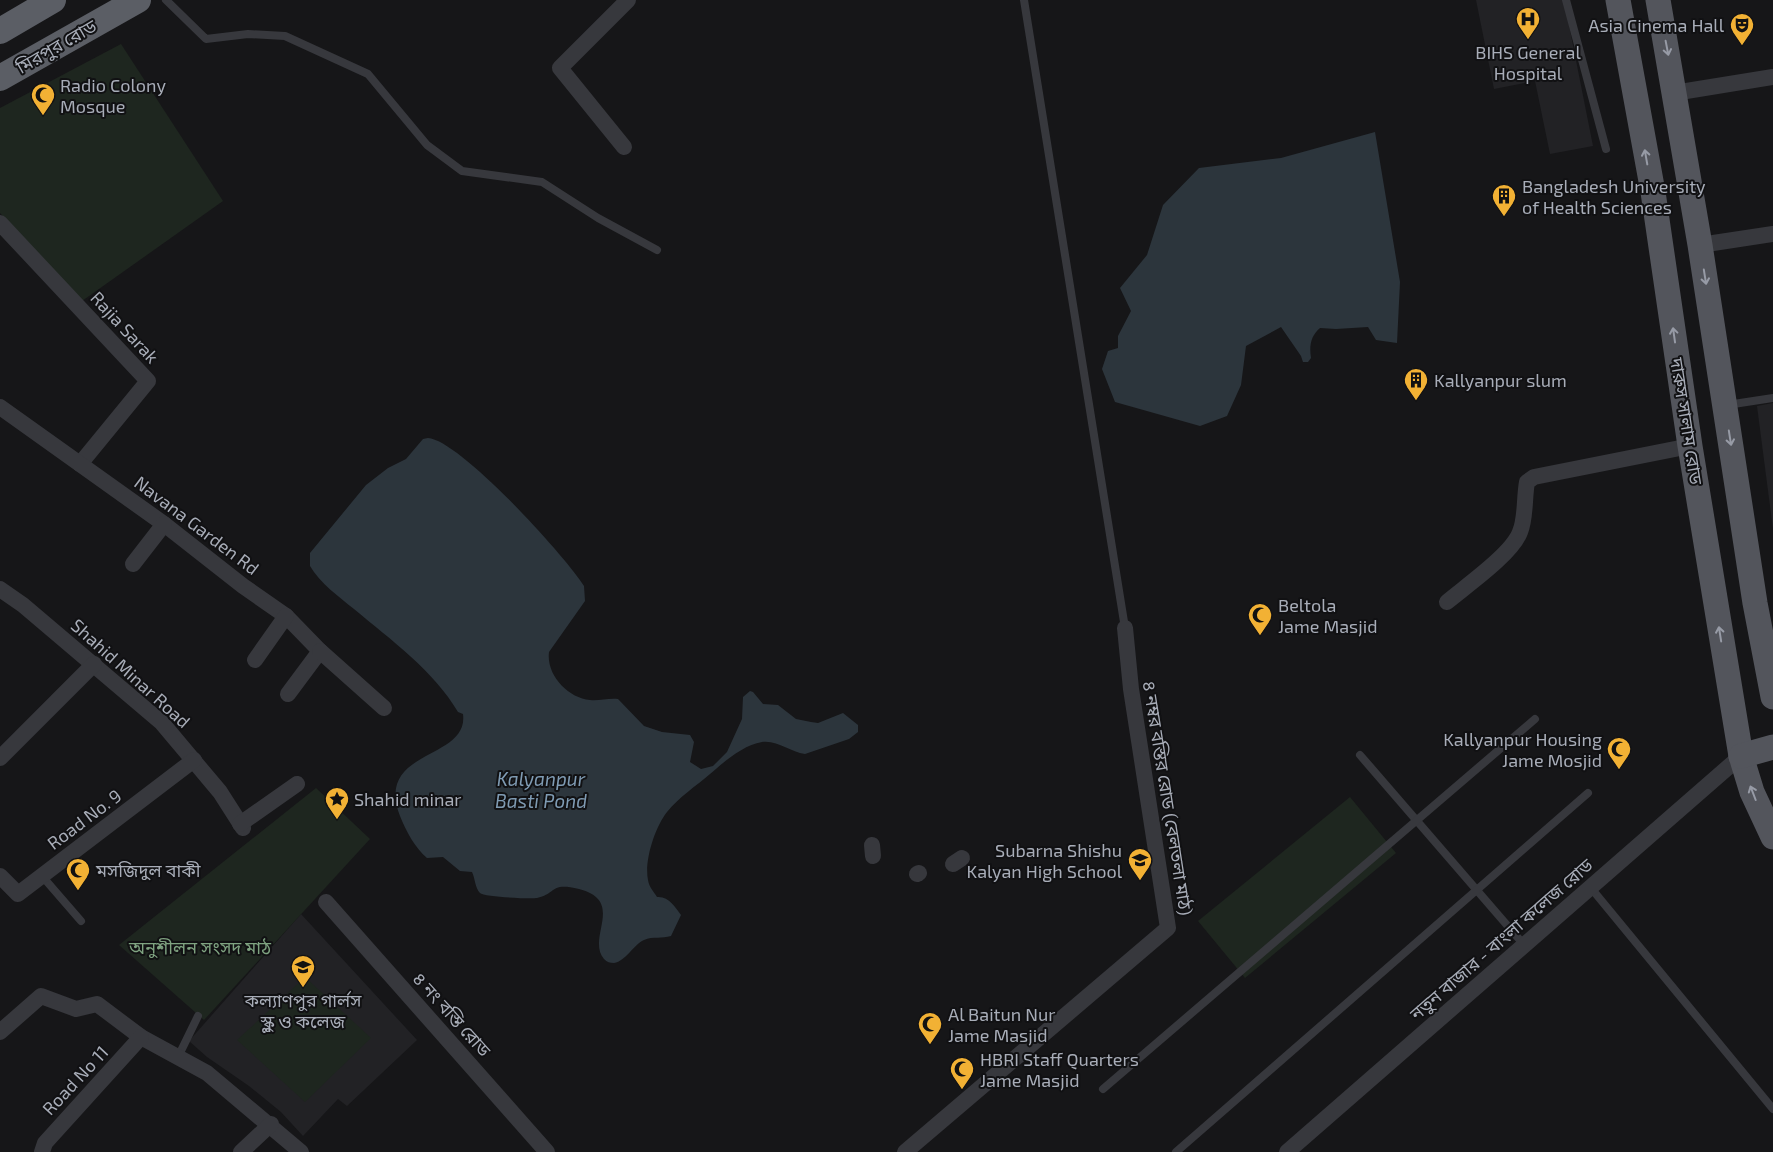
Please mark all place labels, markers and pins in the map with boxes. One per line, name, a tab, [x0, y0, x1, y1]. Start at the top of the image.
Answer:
hospital icon: BIHS General Hospital	[1515, 6, 1541, 40]
theatre icon: Asia Cinema Hall	[1729, 12, 1755, 46]
place label: Asia Cinema Hall	[1588, 14, 1725, 36]
place label: BIHS General Hospital	[1475, 41, 1581, 84]
place label: Radio Colony Mosque	[60, 74, 167, 117]
mosque icon: Radio Colony Mosque	[30, 82, 56, 116]
place label: Bangladesh University of Health Sciences	[1522, 175, 1706, 218]
building icon: Bangladesh University of Health Sciences	[1491, 183, 1517, 217]
building icon: Kallyanpur slum	[1403, 367, 1429, 401]
place label: Kallyanpur slum	[1434, 369, 1567, 391]
place label: Beltola Jame Masjid	[1278, 594, 1378, 637]
mosque icon: Beltola Jame Masjid	[1247, 602, 1273, 636]
place label: Kallyanpur Housing Jame Mosjid	[1443, 728, 1602, 771]
mosque icon: Kallyanpur Housing Jame Mosjid	[1606, 736, 1632, 770]
place icon: Shahid minar	[324, 786, 350, 820]
place label: Shahid minar	[354, 788, 461, 810]
place label: Subarna Shishu Kalyan High School	[967, 839, 1123, 882]
school or university icon: Subarna Shishu Kalyan High School	[1127, 847, 1153, 881]
mosque icon: মসজিদুল বাকী	[65, 857, 91, 891]
place label: মসজিদুল বাকী	[95, 859, 201, 881]
school or university icon: কল্যাণপুর গার্লস স্কুল ও কলেজ	[290, 954, 316, 988]
place label: কল্যাণপুর গার্লস স্কুল ও কলেজ	[244, 989, 362, 1034]
place label: Al Baitun Nur Jame Masjid	[948, 1003, 1055, 1046]
mosque icon: Al Baitun Nur Jame Masjid	[917, 1011, 943, 1045]
place label: HBRI Staff Quarters Jame Masjid	[980, 1048, 1139, 1091]
mosque icon: HBRI Staff Quarters Jame Masjid	[949, 1056, 975, 1090]

